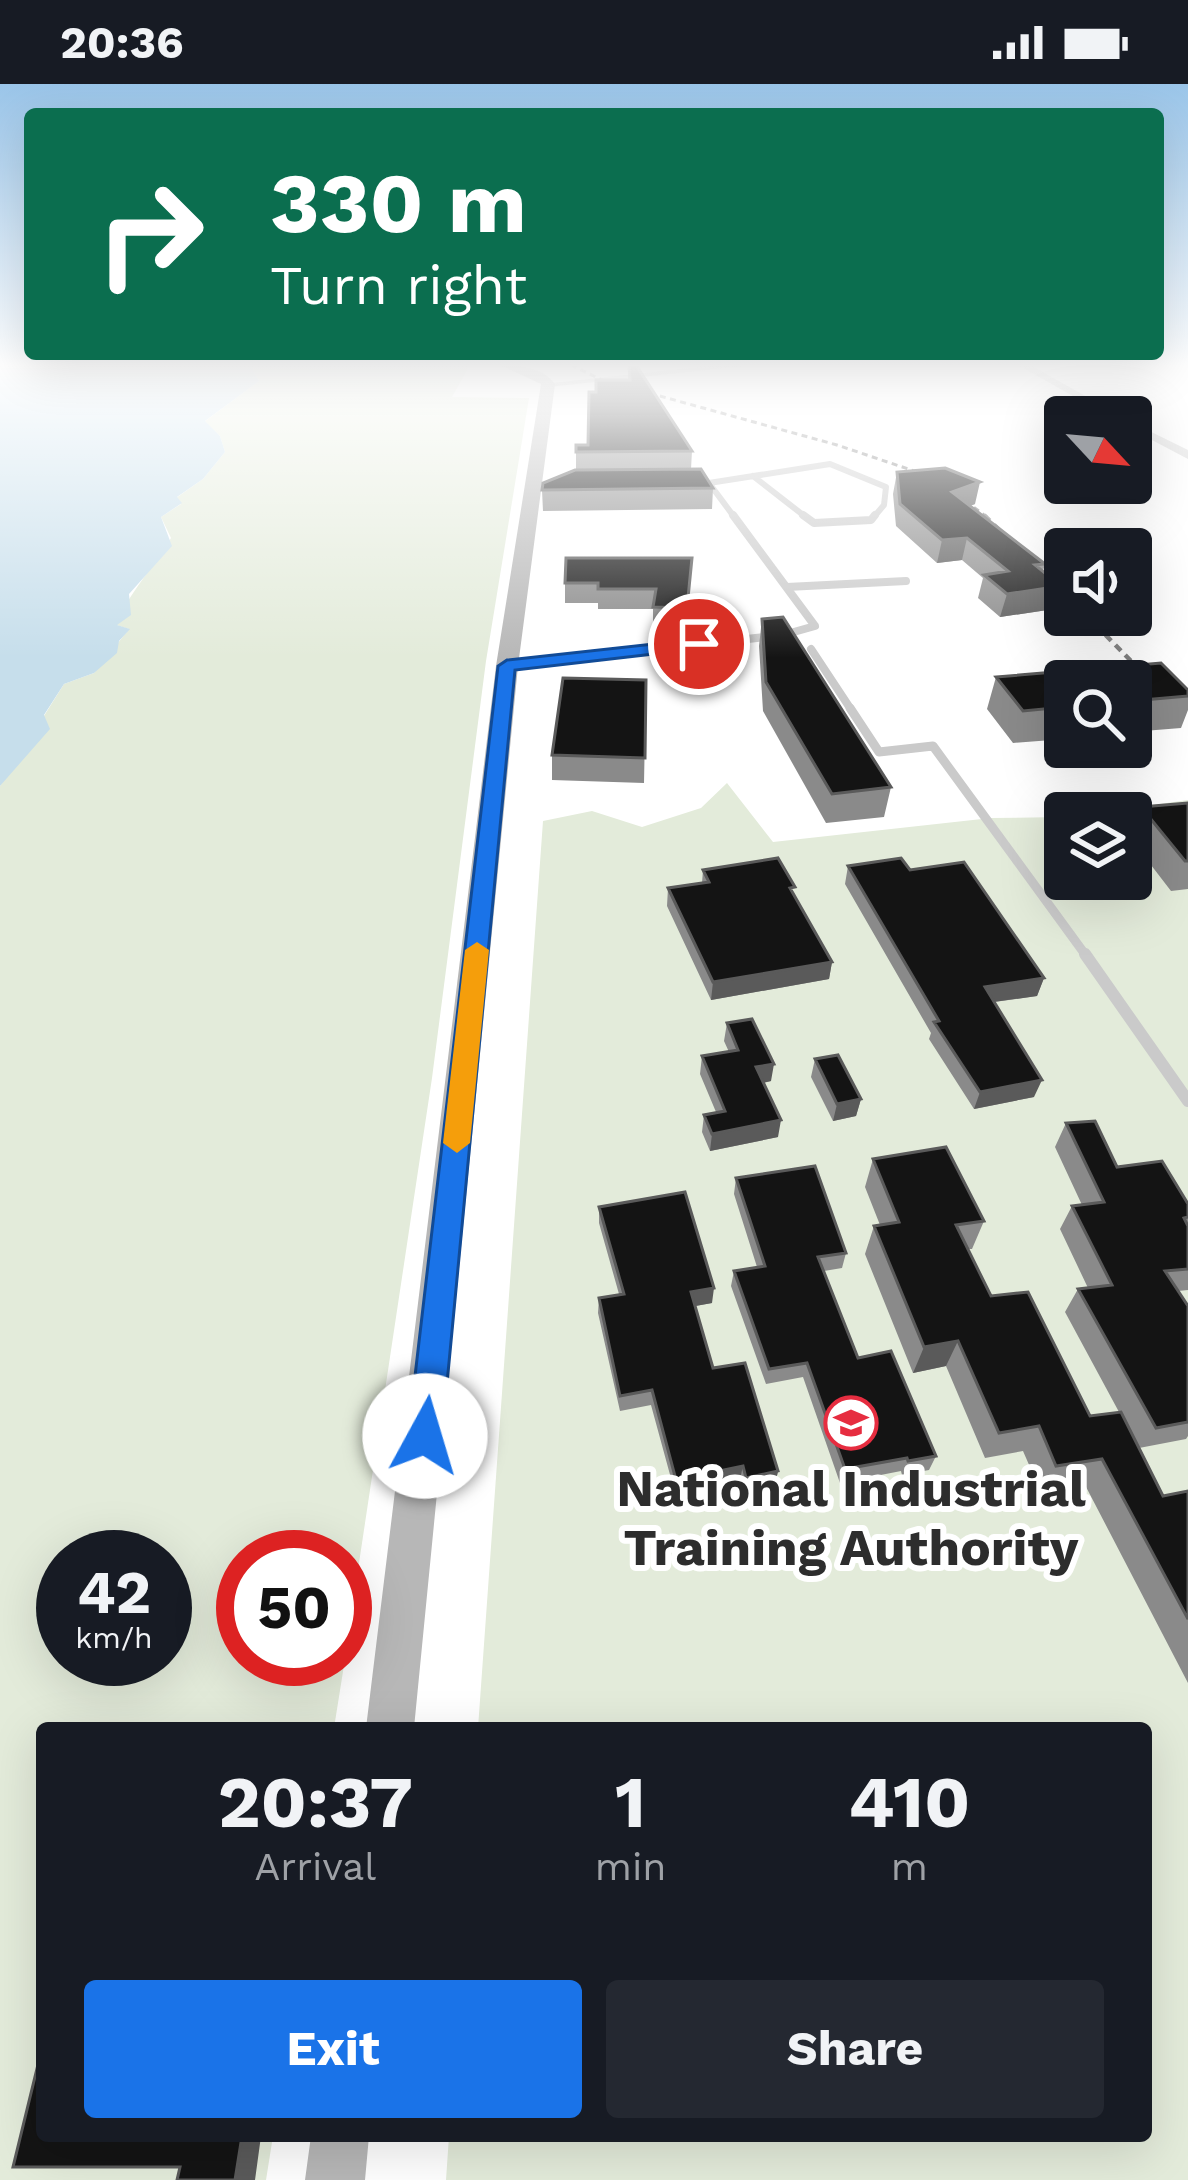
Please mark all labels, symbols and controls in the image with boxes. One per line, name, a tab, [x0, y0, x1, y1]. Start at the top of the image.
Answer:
text: 20:36	[60, 16, 184, 69]
text: 330 m	[270, 154, 527, 252]
icon: right	[72, 156, 228, 312]
text: Turn right	[270, 254, 527, 317]
north arrow	[1044, 396, 1152, 504]
map controls	[1044, 396, 1152, 900]
button: sound	[1044, 528, 1152, 636]
pin	[648, 593, 750, 695]
icon: arrive	[666, 611, 732, 677]
button: search	[1044, 660, 1152, 768]
button: layers	[1044, 792, 1152, 900]
position arrow	[362, 1373, 488, 1499]
school or university icon: National Industrial Training Authority	[823, 1395, 879, 1451]
place label: National Industrial Training Authority	[616, 1459, 1086, 1577]
speed limit sign: 50	[216, 1530, 372, 1686]
text: 42	[77, 1557, 151, 1628]
text: km/h	[75, 1620, 153, 1655]
text: 20:37	[218, 1760, 413, 1844]
text: 1	[615, 1760, 646, 1844]
text: 410	[848, 1760, 970, 1844]
text: Arrival	[255, 1844, 376, 1889]
text: min	[595, 1844, 666, 1889]
text: m	[891, 1844, 928, 1889]
button: Exit	[84, 1980, 582, 2118]
button: Share	[606, 1980, 1104, 2118]

